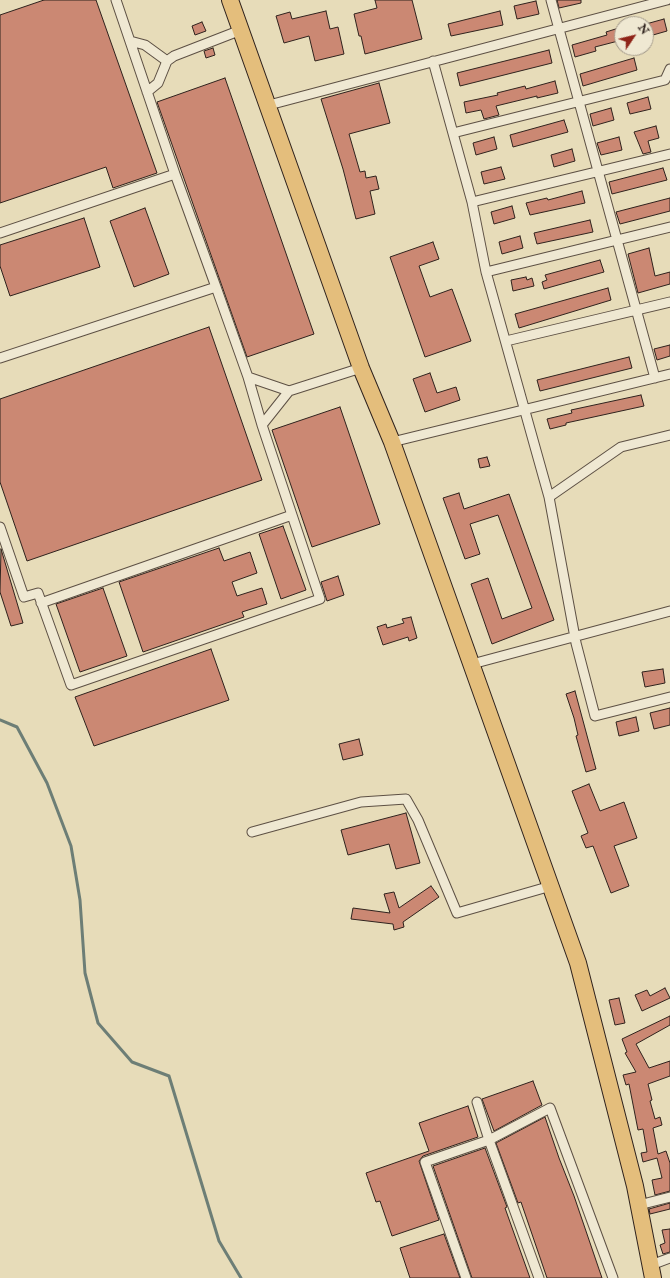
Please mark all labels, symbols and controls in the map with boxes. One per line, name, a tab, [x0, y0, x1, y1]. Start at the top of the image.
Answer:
north arrow	[614, 16, 654, 56]
text: N	[635, 22, 652, 37]

